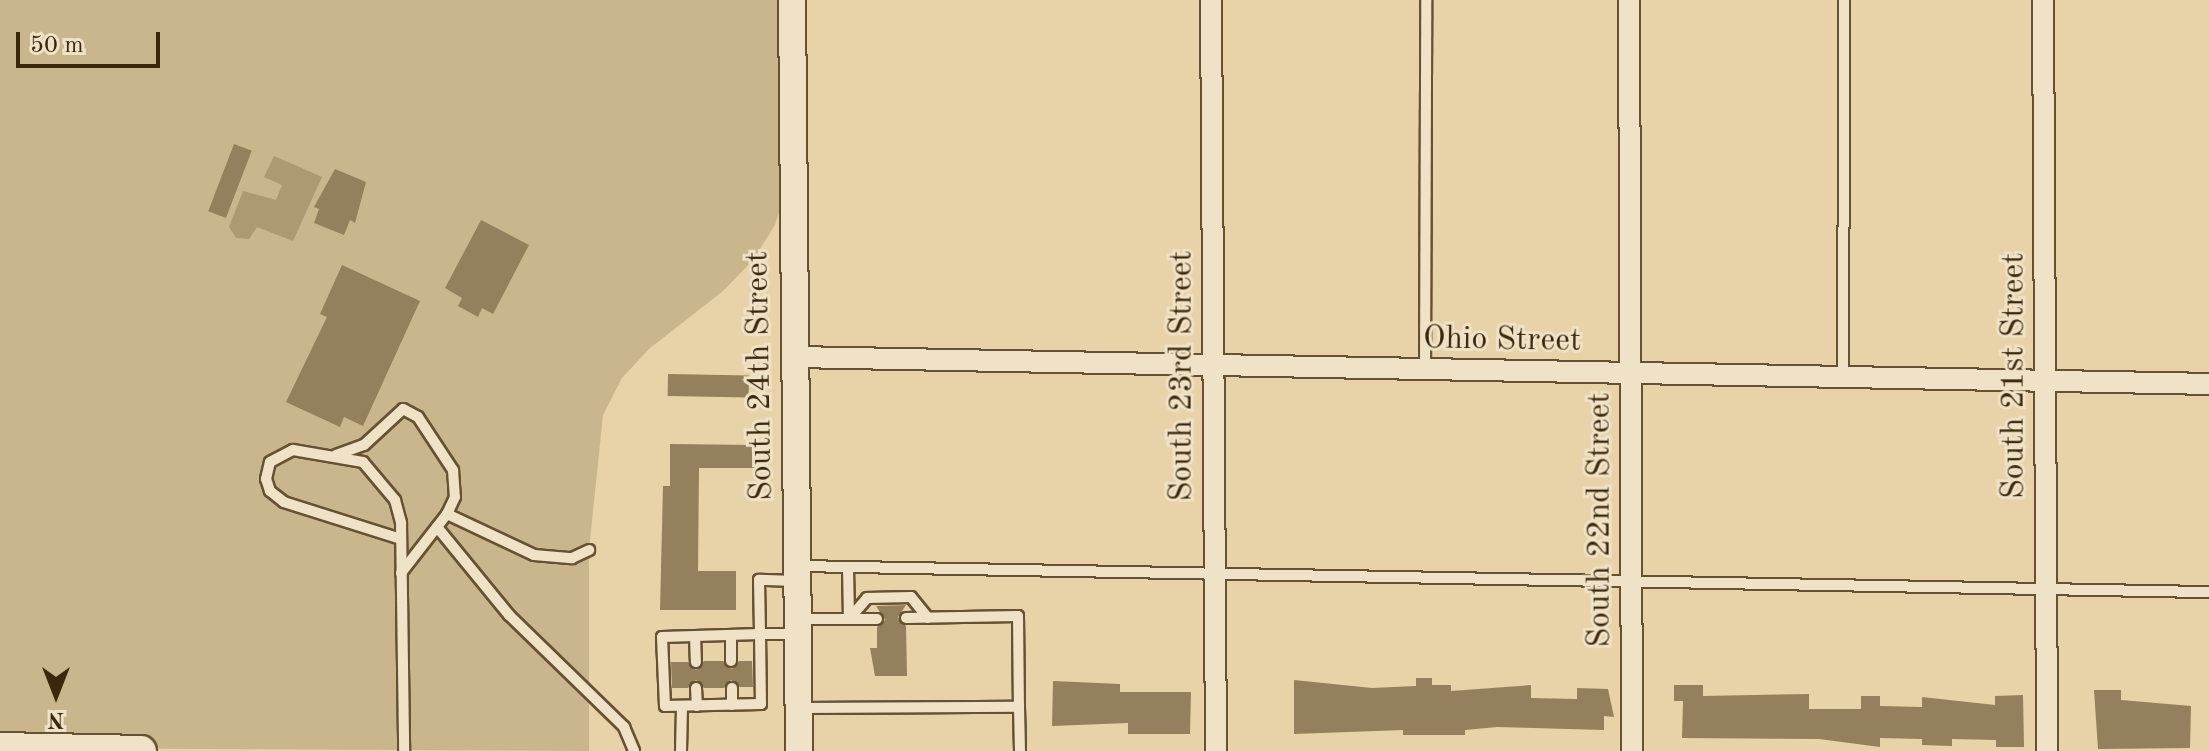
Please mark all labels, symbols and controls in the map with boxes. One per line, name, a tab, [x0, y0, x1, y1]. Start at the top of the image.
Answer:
scale bar	[20, 16, 164, 66]
text: 50 m	[30, 34, 84, 58]
street label: South 23rd Street	[1164, 250, 1202, 502]
street label: South 24th Street	[740, 251, 782, 501]
street label: South 21st Street	[1996, 253, 2034, 499]
street label: Ohio Street	[1423, 320, 1581, 362]
street label: South 22nd Street	[1582, 392, 1620, 648]
north arrow	[16, 655, 96, 735]
text: N	[48, 708, 64, 730]

